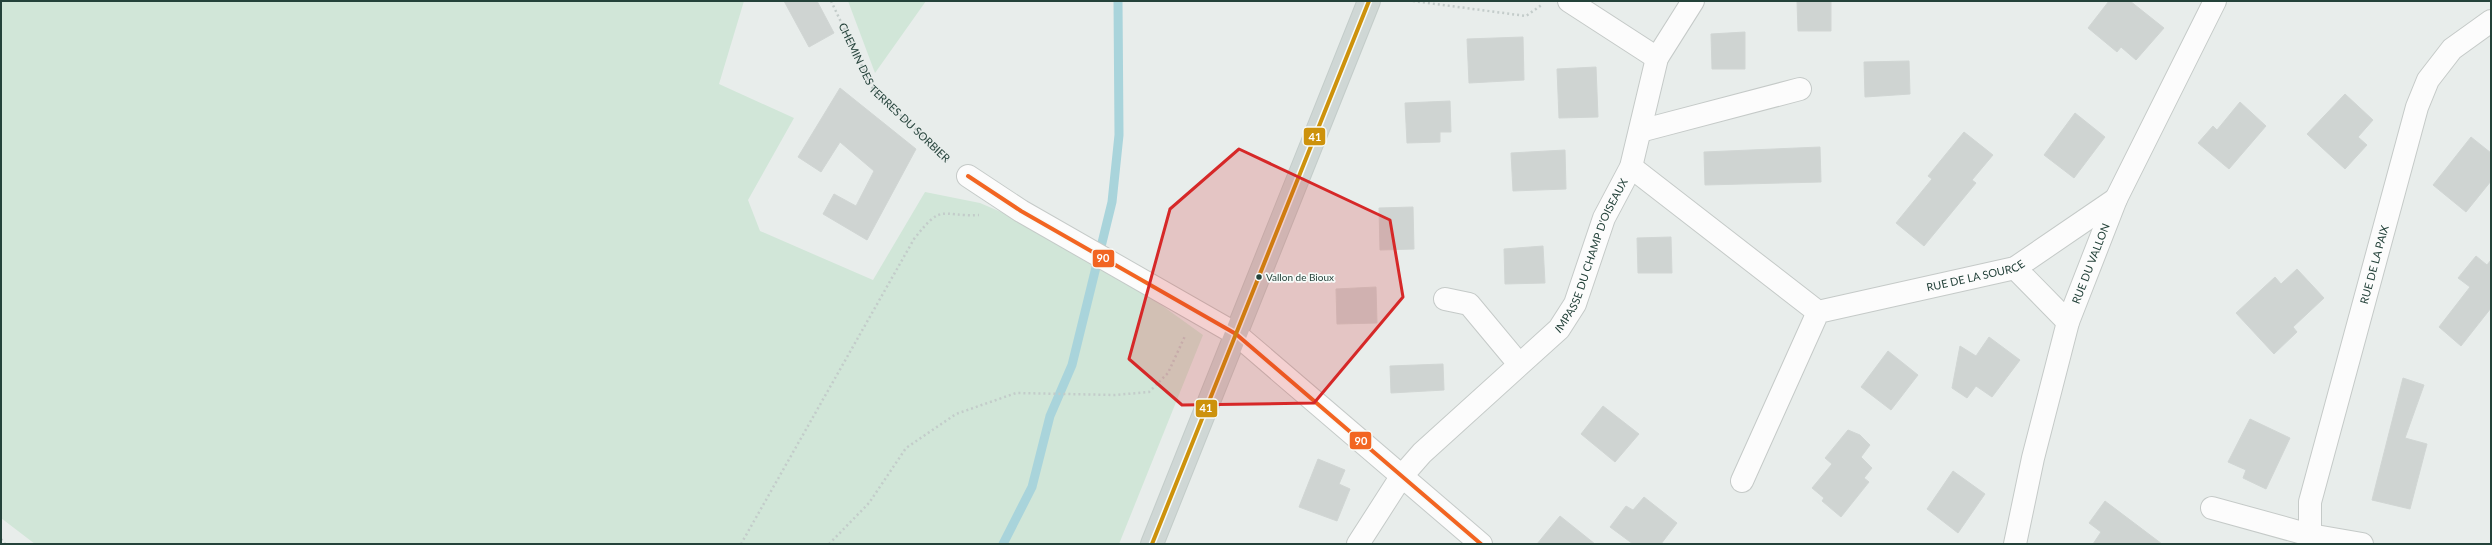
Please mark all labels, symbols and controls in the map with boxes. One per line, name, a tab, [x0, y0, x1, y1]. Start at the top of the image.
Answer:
street label: CHEMIN DES TERRES DU SORBIER	[836, 20, 953, 165]
line badge: 41	[1303, 127, 1326, 146]
text: 41	[1309, 130, 1321, 143]
street label: IMPASSE DU CHAMP D'OISEAUX	[1552, 175, 1630, 335]
street label: RUE DU VALLON	[2069, 221, 2112, 306]
street label: RUE DE LA PAIX	[2357, 223, 2391, 305]
line badge: 90	[1092, 249, 1115, 268]
text: 90	[1097, 251, 1110, 264]
street label: RUE DE LA SOURCE	[1925, 256, 2027, 294]
place label: Vallon de Bioux	[1266, 271, 1334, 283]
marker: Vallon de Bioux	[1254, 272, 1264, 282]
line badge: 41	[1195, 399, 1218, 418]
text: 41	[1200, 401, 1212, 414]
line badge: 90	[1349, 431, 1372, 450]
text: 90	[1355, 434, 1368, 447]

